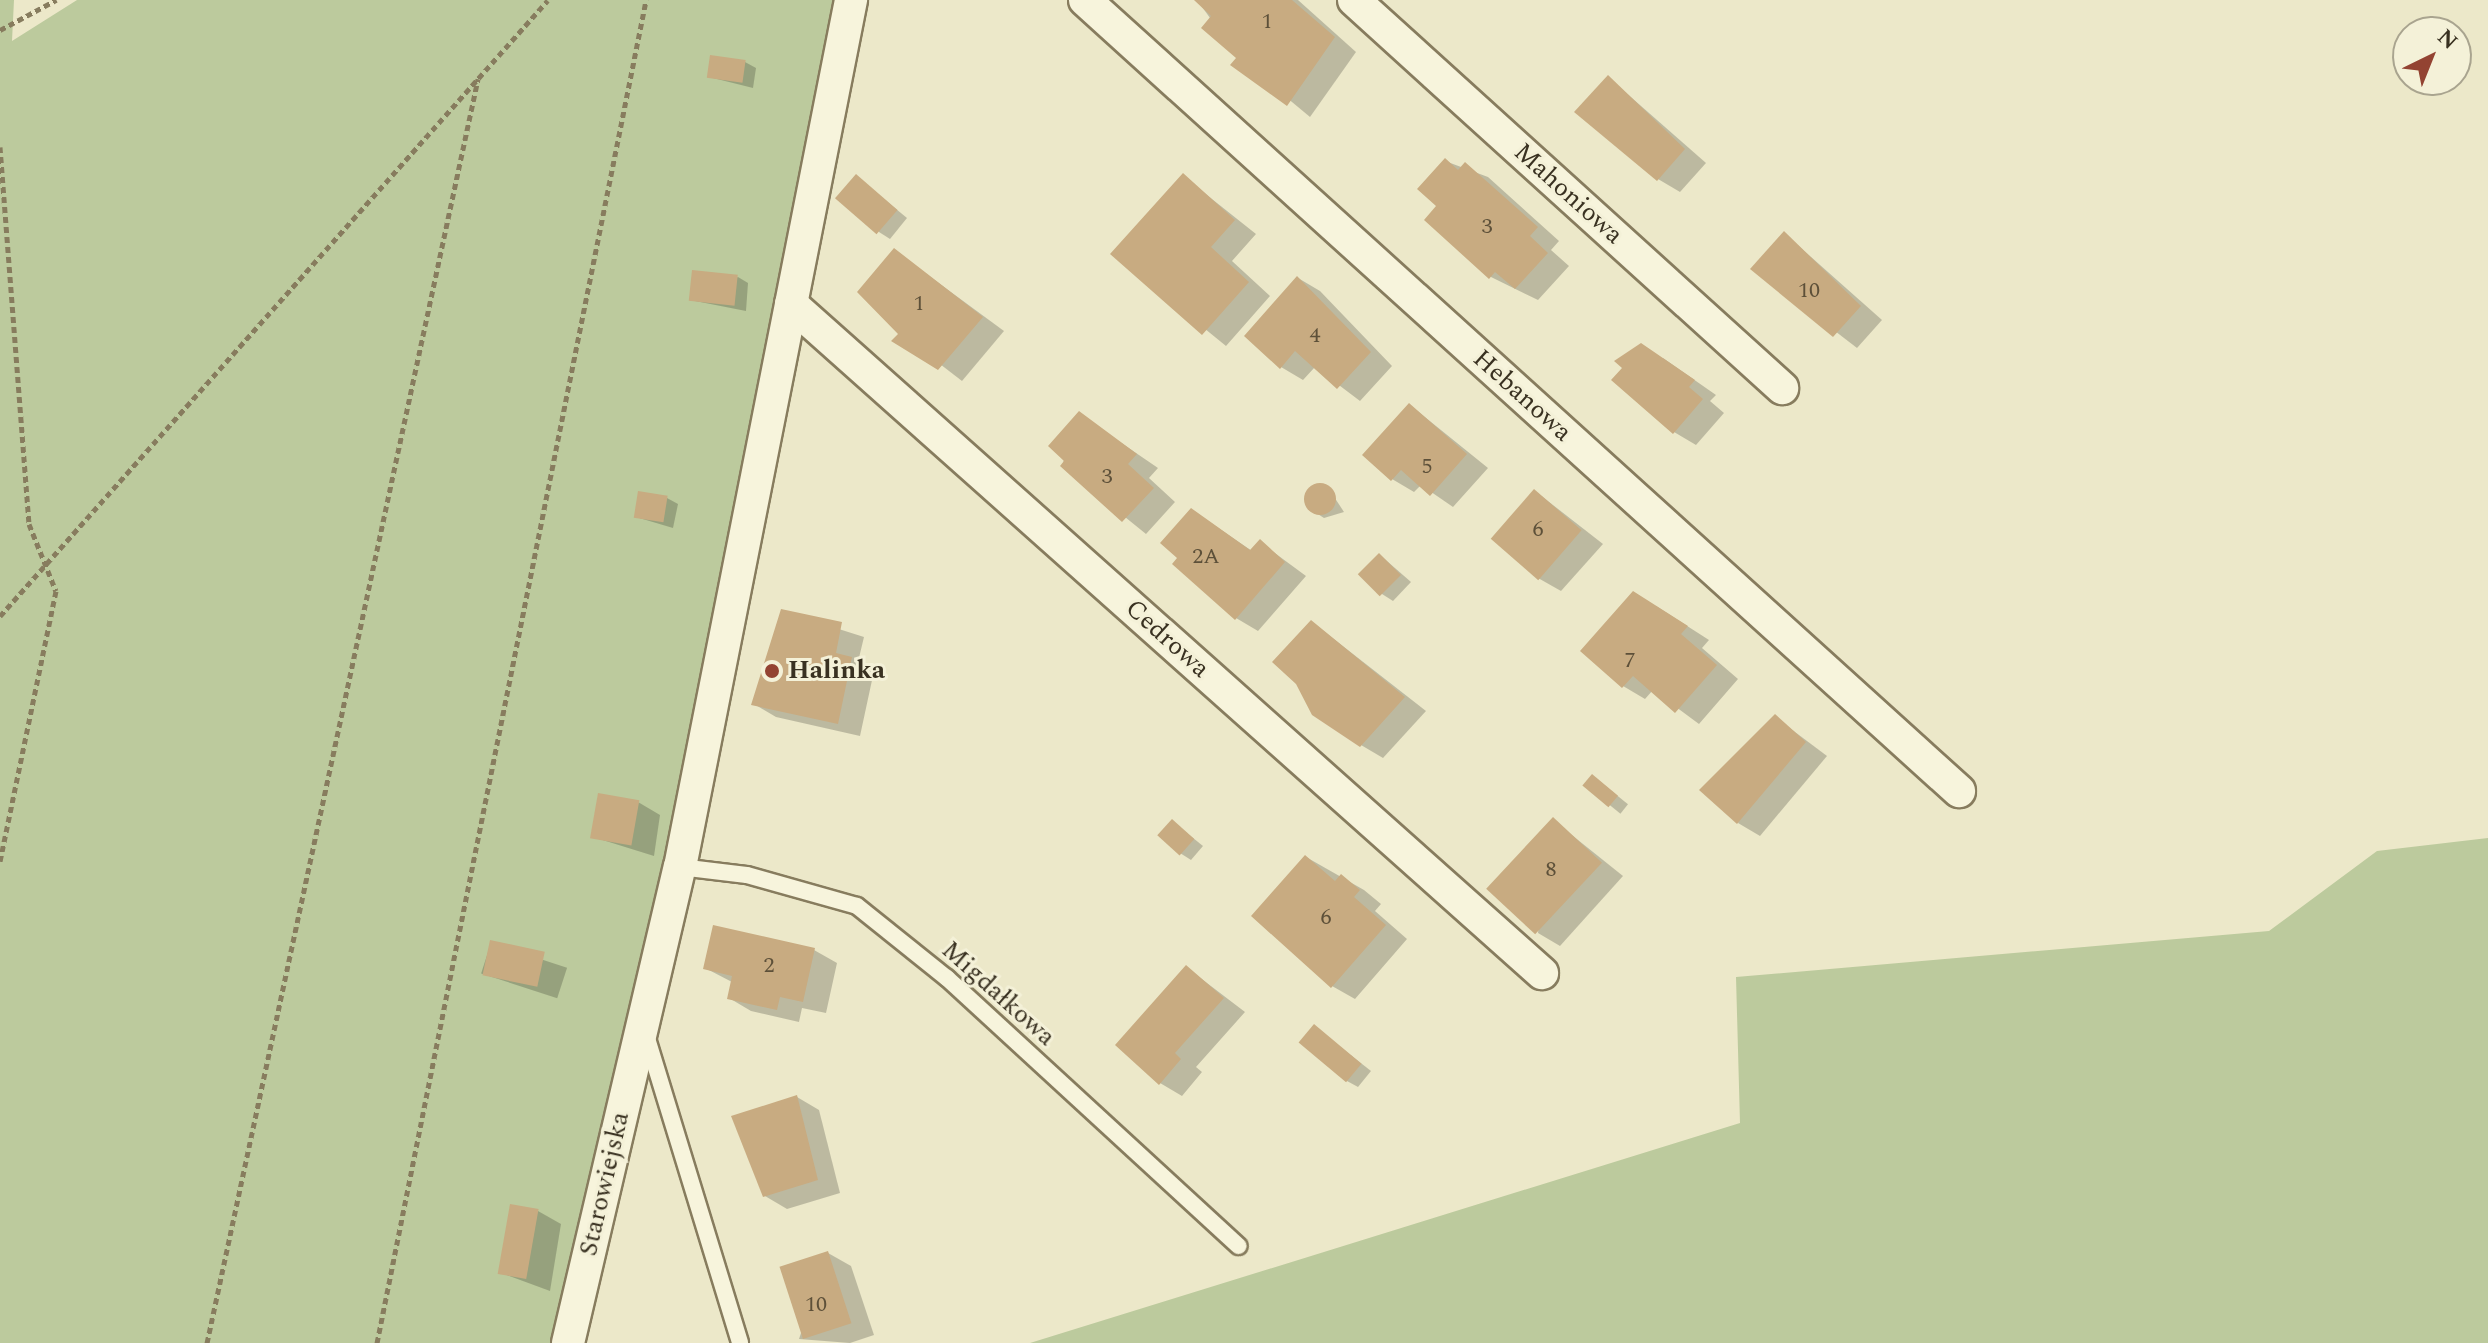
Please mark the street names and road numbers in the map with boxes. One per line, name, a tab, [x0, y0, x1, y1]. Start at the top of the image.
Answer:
street label: Mahoniowa	[1507, 137, 1629, 251]
street label: Hebanowa	[1466, 343, 1578, 449]
street label: Cedrowa	[1118, 593, 1216, 685]
street label: Migdałkowa	[935, 935, 1061, 1053]
street label: Starowiejska	[573, 1109, 637, 1259]

